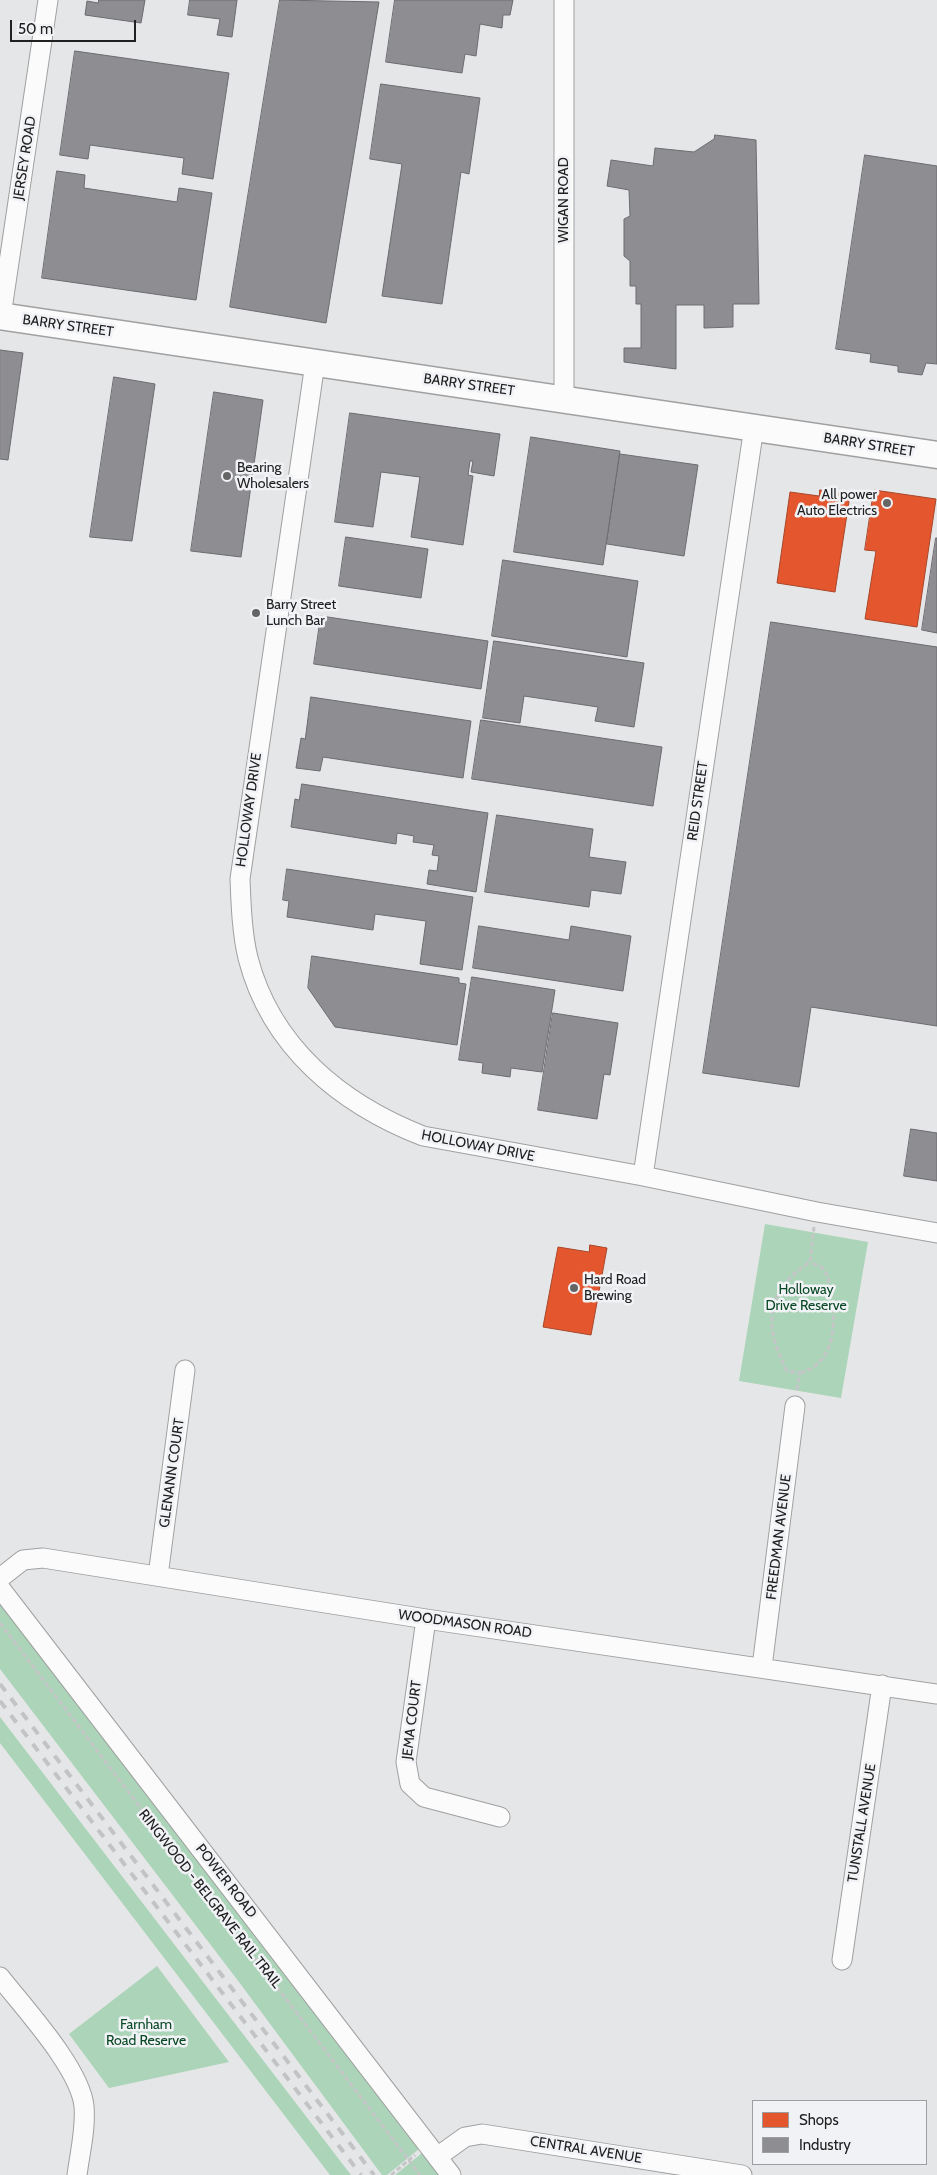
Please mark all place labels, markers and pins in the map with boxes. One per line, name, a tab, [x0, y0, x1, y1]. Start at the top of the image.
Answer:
place label: Bearing Wholesalers	[237, 460, 309, 492]
marker: Bearing Wholesalers	[221, 470, 233, 482]
place label: All power Auto Electrics	[797, 487, 877, 520]
marker: All power Auto Electrics	[881, 497, 893, 509]
place label: Barry Street Lunch Bar	[266, 597, 336, 630]
marker: Barry Street Lunch Bar	[250, 607, 262, 619]
place label: Hard Road Brewing	[584, 1272, 646, 1304]
marker: Hard Road Brewing	[568, 1282, 580, 1294]

